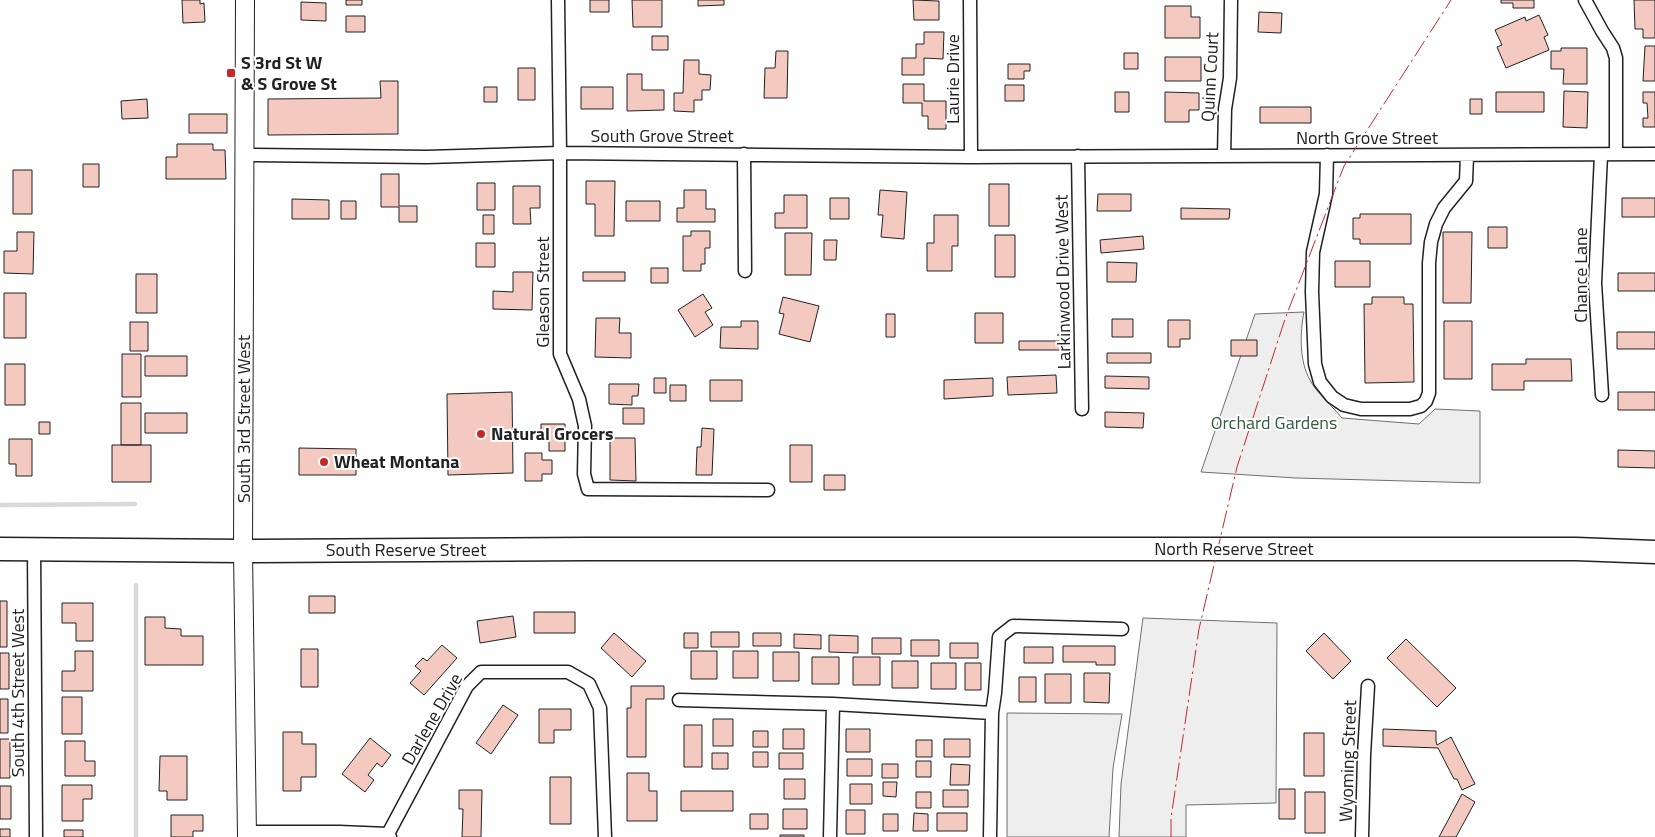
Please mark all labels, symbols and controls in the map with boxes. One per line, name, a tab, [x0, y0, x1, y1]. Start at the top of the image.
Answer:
street label: Quinn Court	[1194, 31, 1225, 123]
street label: Laurie Drive	[939, 34, 966, 124]
place label: S 3rd St W & S Grove St	[241, 49, 337, 97]
marker: S 3rd St W & S Grove St	[225, 67, 237, 79]
street label: South Grove Street	[590, 122, 734, 149]
street label: North Grove Street	[1296, 124, 1439, 151]
street label: Larkinwood Drive West	[1047, 194, 1078, 370]
street label: Chance Lane	[1567, 227, 1594, 323]
street label: Gleason Street	[529, 236, 556, 348]
street label: South 3rd Street West	[230, 334, 257, 503]
park label: Orchard Gardens	[1211, 409, 1337, 436]
place label: Natural Grocers	[491, 420, 614, 447]
marker: Natural Grocers	[475, 428, 487, 440]
place label: Wheat Montana	[334, 448, 459, 475]
marker: Wheat Montana	[318, 456, 330, 468]
street label: North Reserve Street	[1154, 535, 1314, 562]
street label: South Reserve Street	[326, 536, 487, 563]
street label: South 4th Street West	[4, 608, 31, 777]
street label: Darlene Drive	[394, 668, 469, 770]
street label: Wyoming Street	[1332, 699, 1363, 823]

